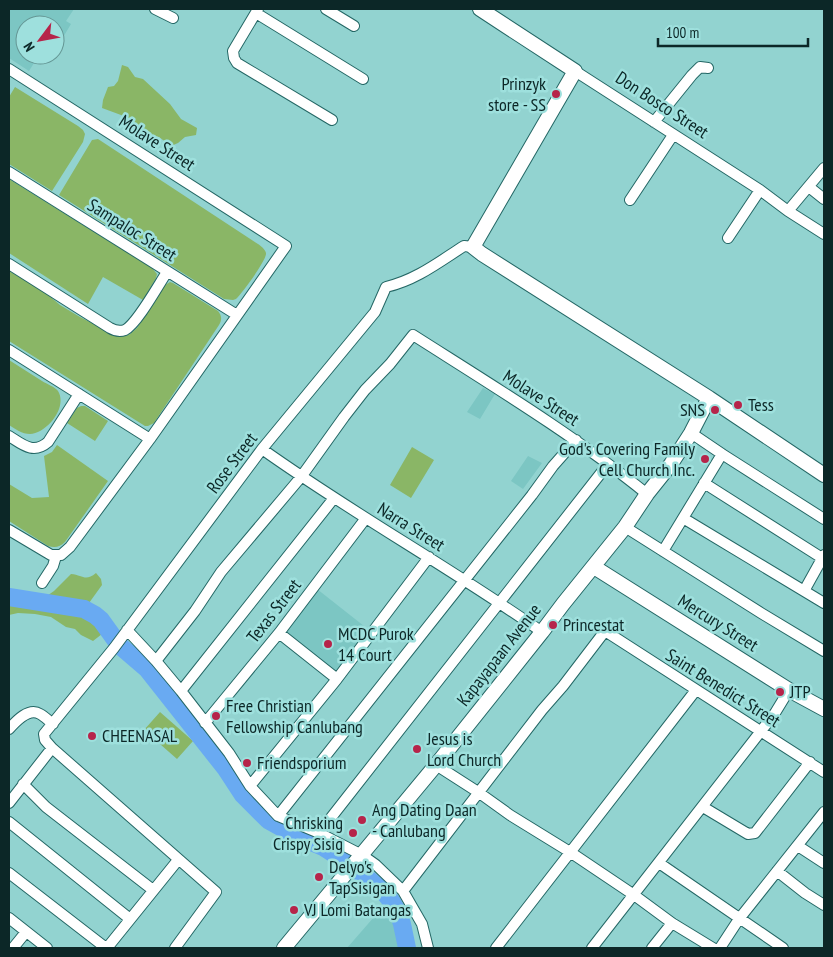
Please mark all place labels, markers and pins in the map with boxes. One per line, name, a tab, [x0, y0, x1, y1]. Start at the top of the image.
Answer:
place label: Prinzyk store - SS	[488, 72, 546, 116]
marker: Prinzyk store - SS	[550, 88, 562, 100]
place label: Tess	[748, 393, 774, 416]
place label: SNS	[680, 398, 705, 421]
marker: Tess	[732, 399, 744, 411]
marker: SNS	[709, 404, 721, 416]
place label: God's Covering Family Cell Church Inc.	[559, 437, 695, 481]
marker: God's Covering Family Cell Church Inc.	[699, 453, 711, 465]
place label: Princestat	[563, 613, 624, 636]
marker: Princestat	[547, 619, 559, 631]
place label: MCDC Purok 14 Court	[338, 622, 414, 666]
marker: MCDC Purok 14 Court	[322, 638, 334, 650]
place label: JTP	[789, 680, 811, 703]
marker: JTP	[774, 686, 786, 698]
place label: Free Christian Fellowship Canlubang	[226, 694, 363, 738]
marker: Free Christian Fellowship Canlubang	[210, 710, 222, 722]
place label: CHEENASAL	[102, 724, 178, 747]
place label: Jesus is Lord Church	[426, 727, 501, 771]
marker: CHEENASAL	[86, 730, 98, 742]
marker: Jesus is Lord Church	[411, 743, 423, 755]
place label: Friendsporium	[257, 751, 346, 774]
marker: Friendsporium	[241, 757, 253, 769]
place label: Ang Dating Daan - Canlubang	[372, 798, 477, 842]
place label: Chrisking Crispy Sisig	[273, 811, 343, 855]
marker: Ang Dating Daan - Canlubang	[356, 814, 368, 826]
marker: Chrisking Crispy Sisig	[347, 827, 359, 839]
place label: Delyo's TapSisigan	[329, 855, 395, 899]
marker: Delyo's TapSisigan	[313, 871, 325, 883]
place label: VJ Lomi Batangas	[303, 898, 411, 921]
marker: VJ Lomi Batangas	[288, 904, 300, 916]

